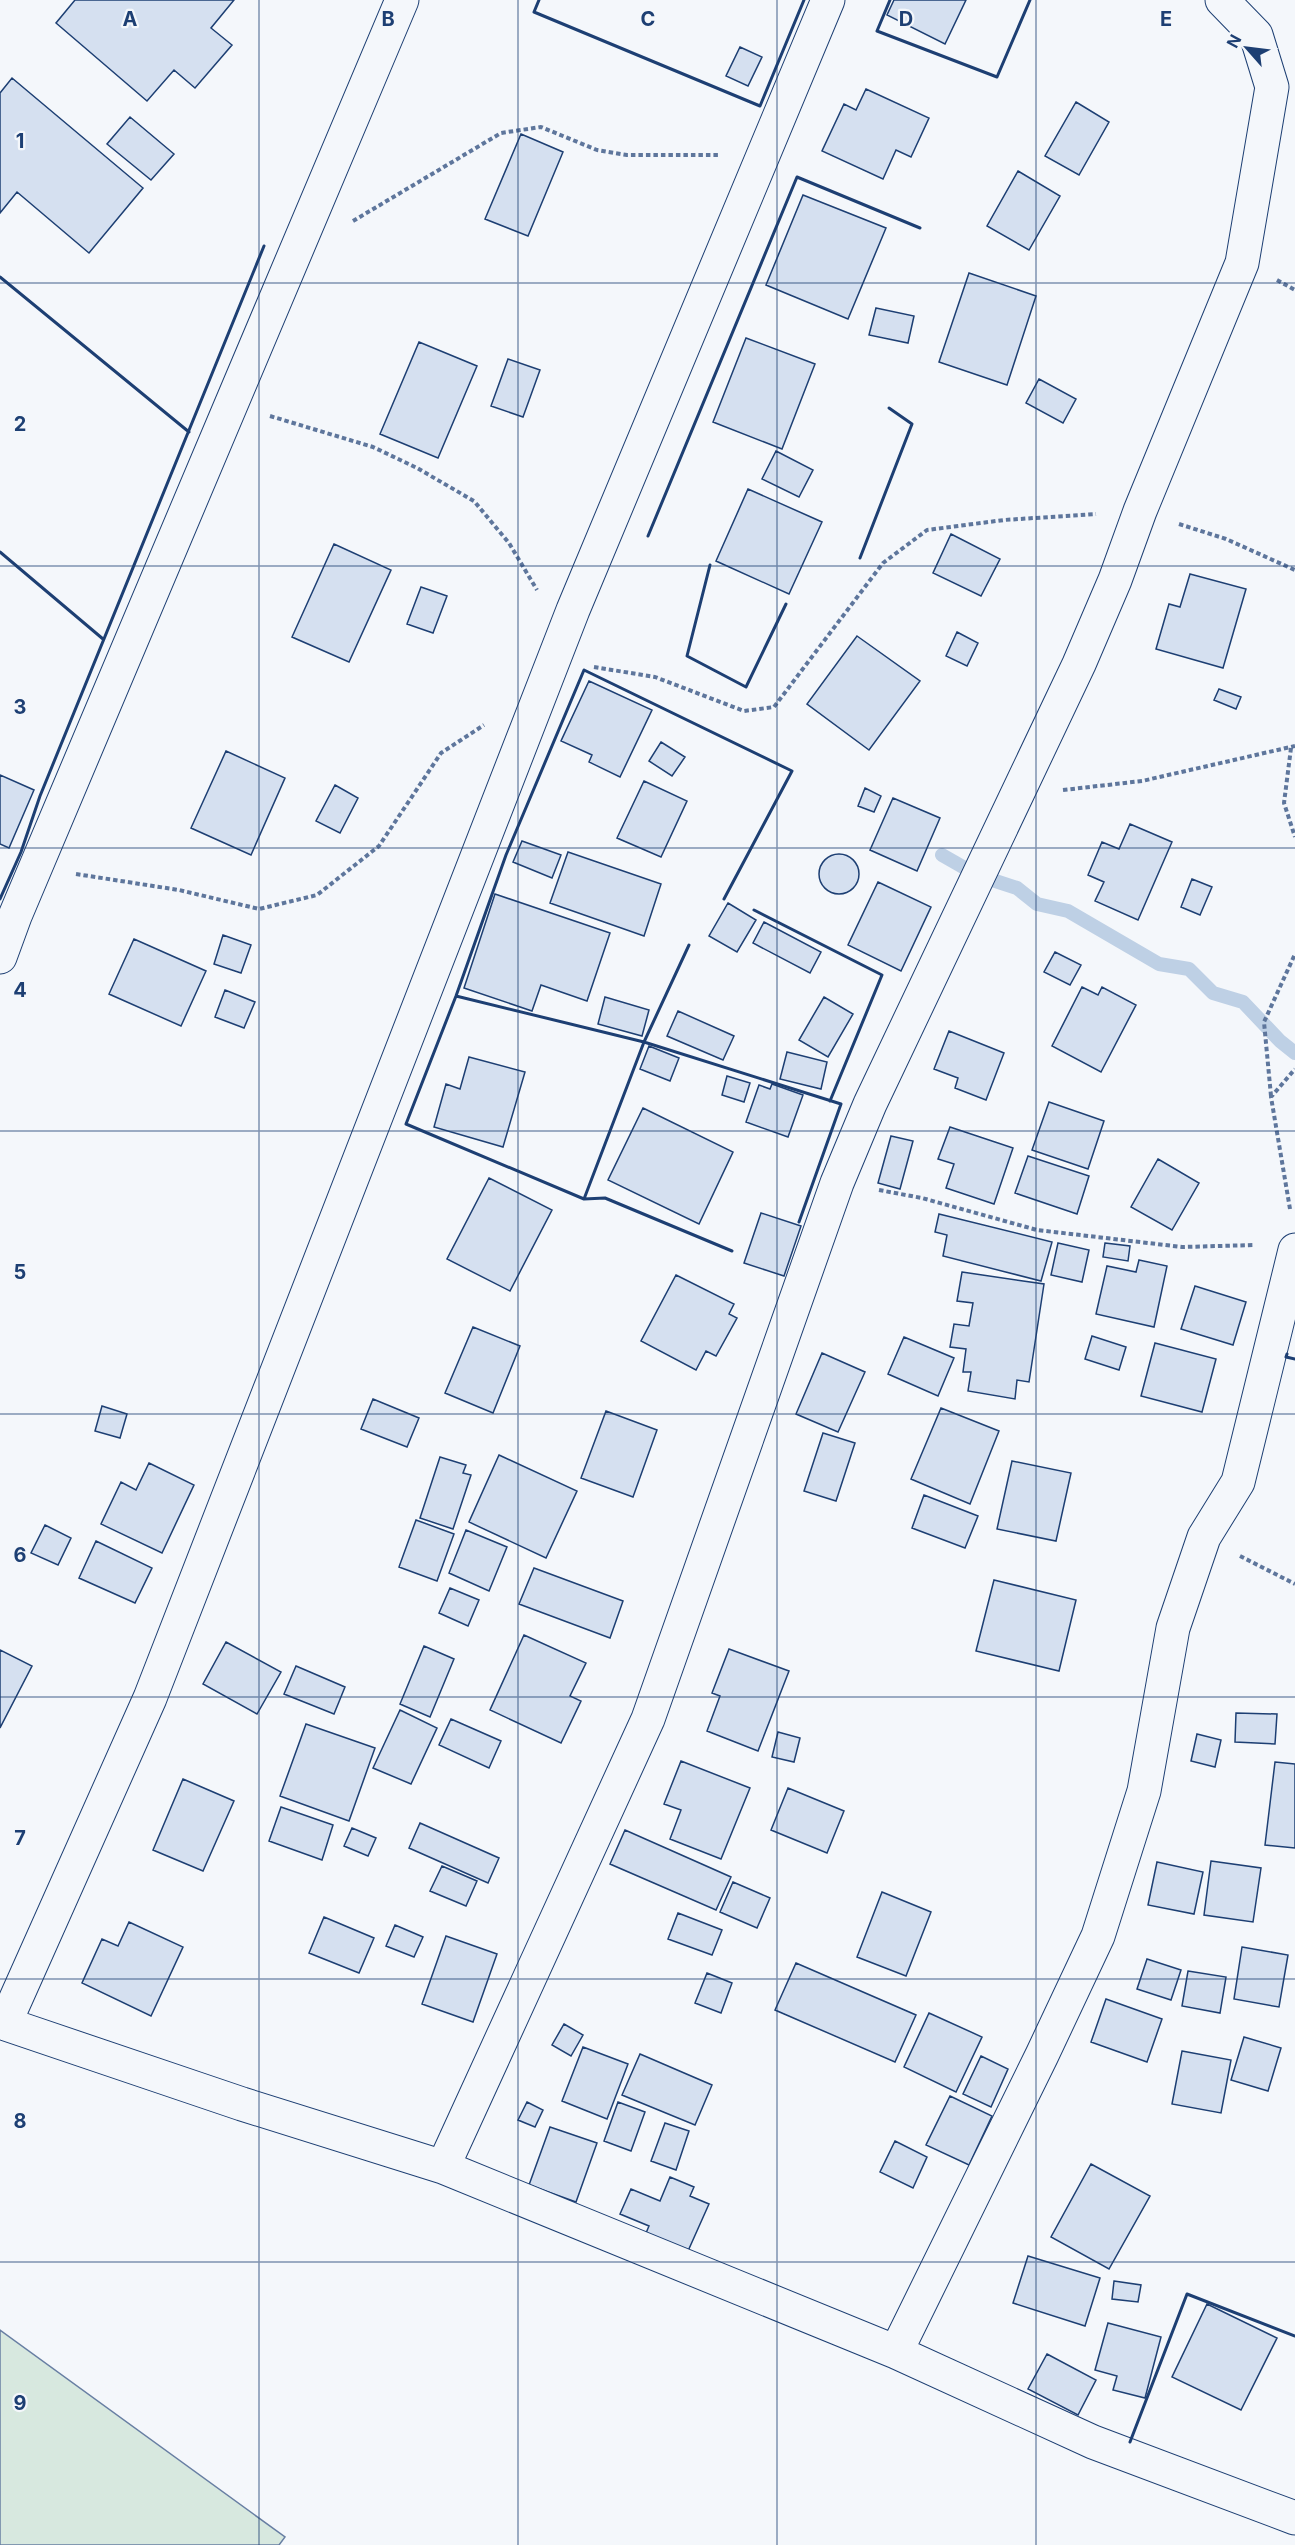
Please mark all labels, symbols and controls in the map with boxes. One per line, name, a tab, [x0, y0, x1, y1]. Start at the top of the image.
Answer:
text: A	[123, 7, 138, 31]
text: B	[381, 7, 395, 31]
text: C	[641, 7, 655, 31]
text: D	[899, 7, 913, 31]
text: E	[1160, 7, 1172, 31]
north arrow	[1217, 18, 1277, 78]
text: N	[1222, 31, 1245, 51]
text: 1	[16, 129, 24, 153]
text: 2	[14, 412, 26, 436]
text: 3	[14, 695, 26, 719]
text: 4	[13, 978, 27, 1002]
text: 5	[14, 1260, 26, 1284]
text: 6	[14, 1543, 27, 1567]
text: 7	[14, 1826, 26, 1850]
text: 8	[13, 2109, 27, 2133]
text: 9	[14, 2391, 27, 2415]

